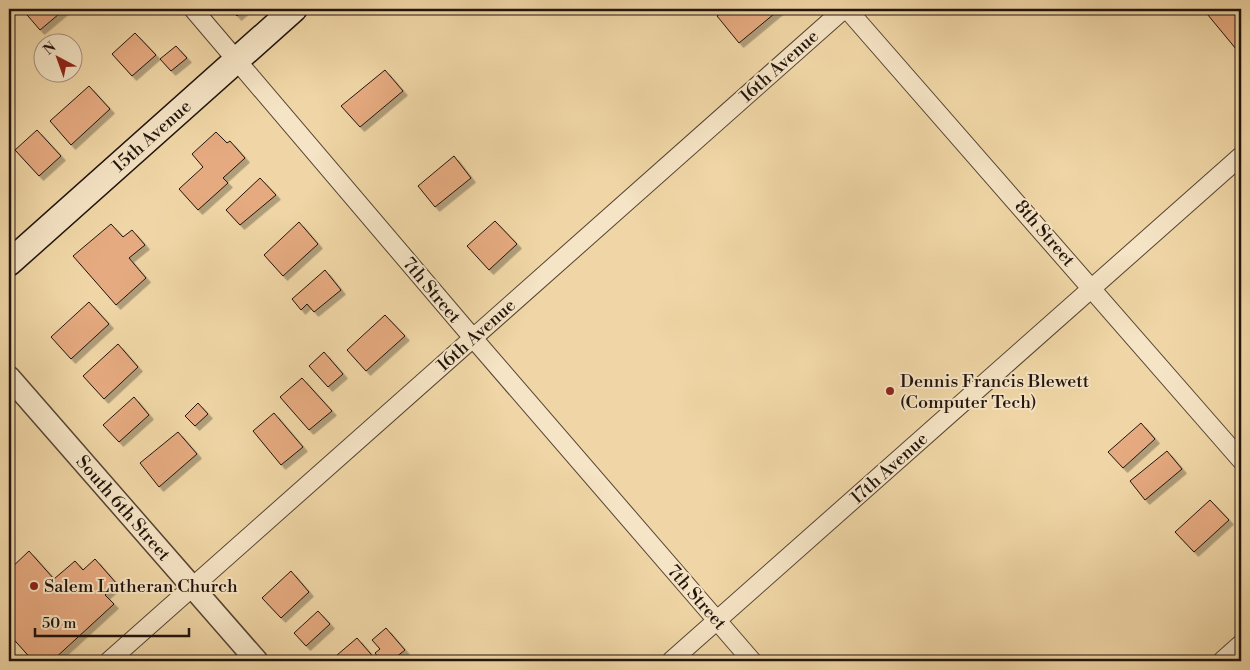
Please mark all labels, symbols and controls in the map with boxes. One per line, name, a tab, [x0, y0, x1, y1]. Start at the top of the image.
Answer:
street label: 16th Avenue	[735, 25, 824, 108]
north arrow	[32, 32, 82, 82]
text: N	[40, 39, 60, 59]
street label: 15th Avenue	[108, 95, 196, 178]
street label: 8th Street	[1009, 195, 1080, 272]
street label: 7th Street	[397, 253, 466, 328]
street label: 16th Avenue	[432, 294, 521, 377]
place label: Dennis Francis Blewett (Computer Tech)	[900, 370, 1090, 414]
marker: Dennis Francis Blewett (Computer Tech)	[884, 385, 896, 397]
street label: 17th Avenue	[846, 428, 933, 509]
street label: South 6th Street	[71, 451, 176, 566]
street label: 7th Street	[662, 560, 732, 635]
place label: Salem Lutheran Church	[44, 575, 238, 598]
marker: Salem Lutheran Church	[28, 580, 40, 592]
scale bar	[35, 605, 189, 637]
text: 50 m	[42, 614, 76, 633]

